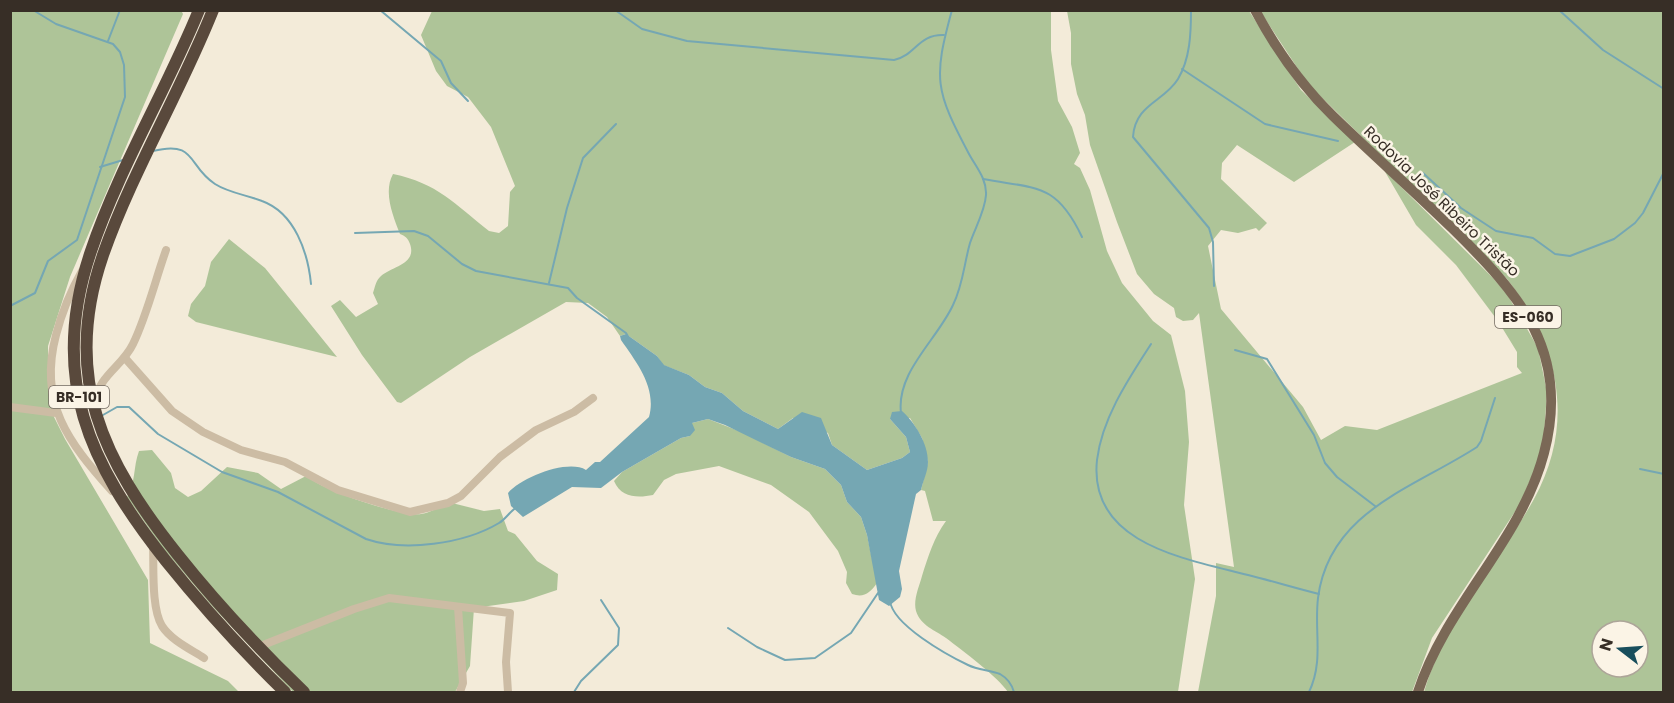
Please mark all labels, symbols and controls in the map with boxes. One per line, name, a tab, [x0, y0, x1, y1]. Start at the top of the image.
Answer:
street label: Rodovia José Ribeiro Tristão	[1360, 121, 1524, 281]
road number: ES-060	[1495, 306, 1561, 328]
road number: BR-101	[49, 386, 109, 408]
north arrow	[1590, 619, 1650, 679]
text: N	[1593, 636, 1619, 654]

